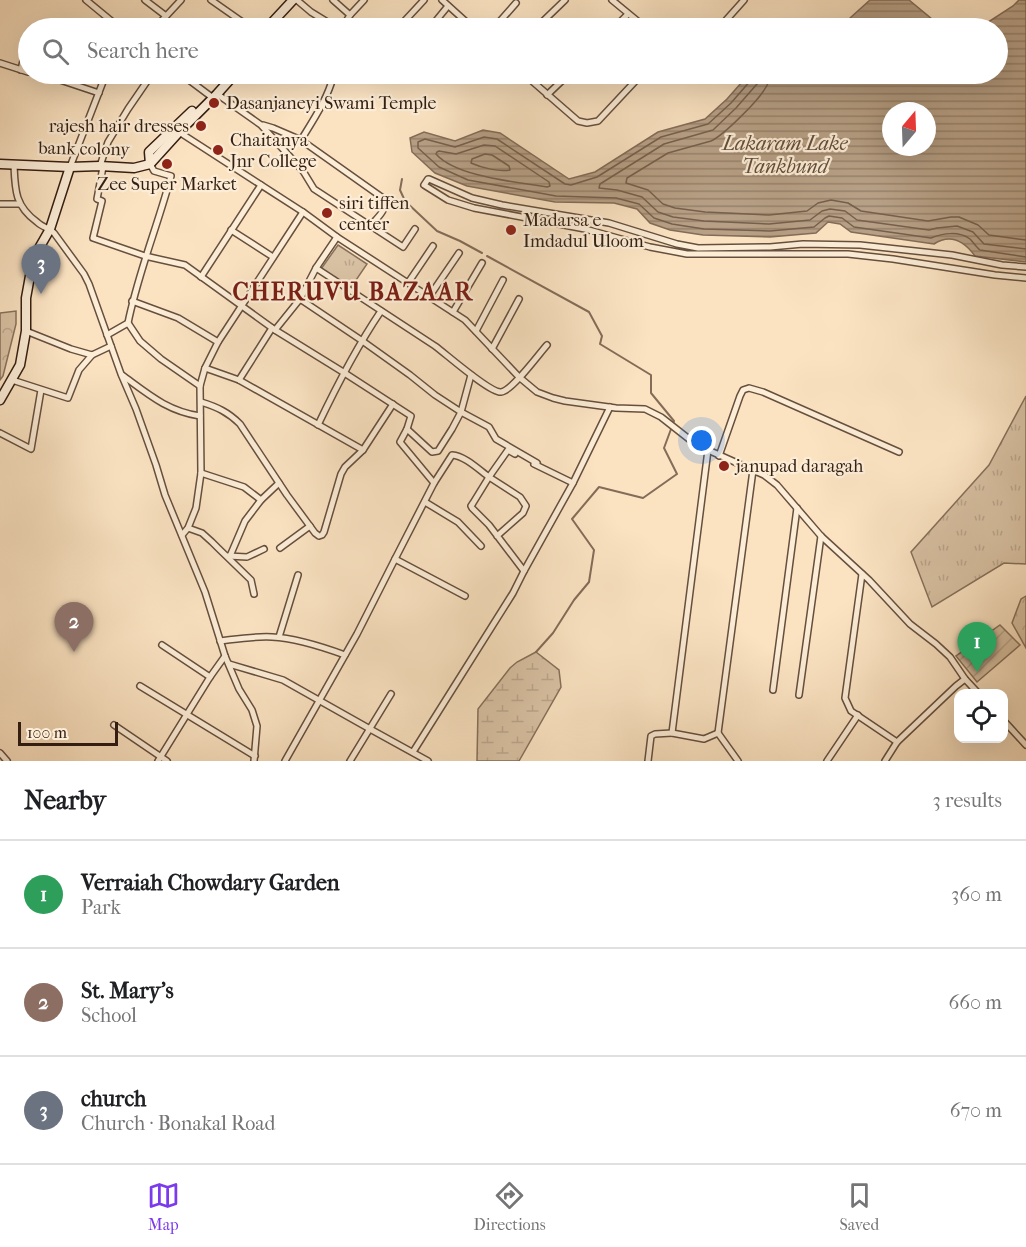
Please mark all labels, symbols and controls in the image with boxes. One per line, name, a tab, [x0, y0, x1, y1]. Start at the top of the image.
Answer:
search box	[18, 18, 1008, 84]
icon: search	[39, 35, 72, 68]
text: Search here	[87, 38, 199, 64]
place label: Dasanjaneyi Swami Temple	[226, 93, 437, 114]
marker: Dasanjaneyi Swami Temple	[207, 96, 221, 110]
north arrow	[882, 102, 936, 156]
place label: rajesh hair dresses	[49, 116, 189, 137]
marker: rajesh hair dresses	[194, 119, 208, 133]
place label: Chaitanya Jnr College	[228, 130, 317, 172]
water label: Lakaram Lake Tankbund	[720, 132, 849, 178]
street label: bank colony	[37, 138, 131, 160]
marker: Chaitanya Jnr College	[211, 143, 225, 157]
marker: Zee Super Market	[160, 157, 174, 171]
place label: Zee Super Market	[97, 174, 238, 195]
place label: siri tiffen center	[339, 193, 410, 235]
marker: siri tiffen center	[320, 206, 334, 220]
place label: Madarsa e Imdadul Uloom	[523, 210, 644, 252]
marker: Madarsa e Imdadul Uloom	[504, 223, 518, 237]
pin: 3	[22, 244, 60, 294]
district label: CHERUVU BAZAAR	[233, 278, 474, 306]
your location	[687, 426, 716, 455]
place label: janupad daragah	[734, 456, 863, 477]
marker: janupad daragah	[717, 459, 731, 473]
pin: 2	[54, 602, 94, 652]
pin: 1	[958, 622, 996, 672]
map controls	[954, 689, 1008, 743]
button: locate	[954, 689, 1008, 743]
scale bar	[18, 719, 118, 746]
text: 100 m	[27, 723, 67, 742]
text: Nearby	[24, 785, 106, 816]
text: 3 results	[933, 789, 1002, 812]
text: Verraiah Chowdary Garden	[81, 870, 340, 896]
text: 1	[40, 883, 47, 906]
text: 360 m	[951, 883, 1002, 906]
text: Park	[81, 896, 121, 919]
text: St. Mary's	[81, 978, 174, 1004]
text: 2	[38, 991, 49, 1014]
text: 660 m	[948, 991, 1002, 1014]
text: School	[81, 1004, 137, 1027]
text: church	[81, 1086, 146, 1112]
text: 3	[39, 1099, 48, 1122]
text: 670 m	[950, 1099, 1002, 1122]
text: Church · Bonakal Road	[81, 1112, 275, 1135]
tab: Map	[147, 1179, 180, 1234]
tab: Directions	[474, 1179, 546, 1234]
tab: Saved	[839, 1179, 879, 1234]

